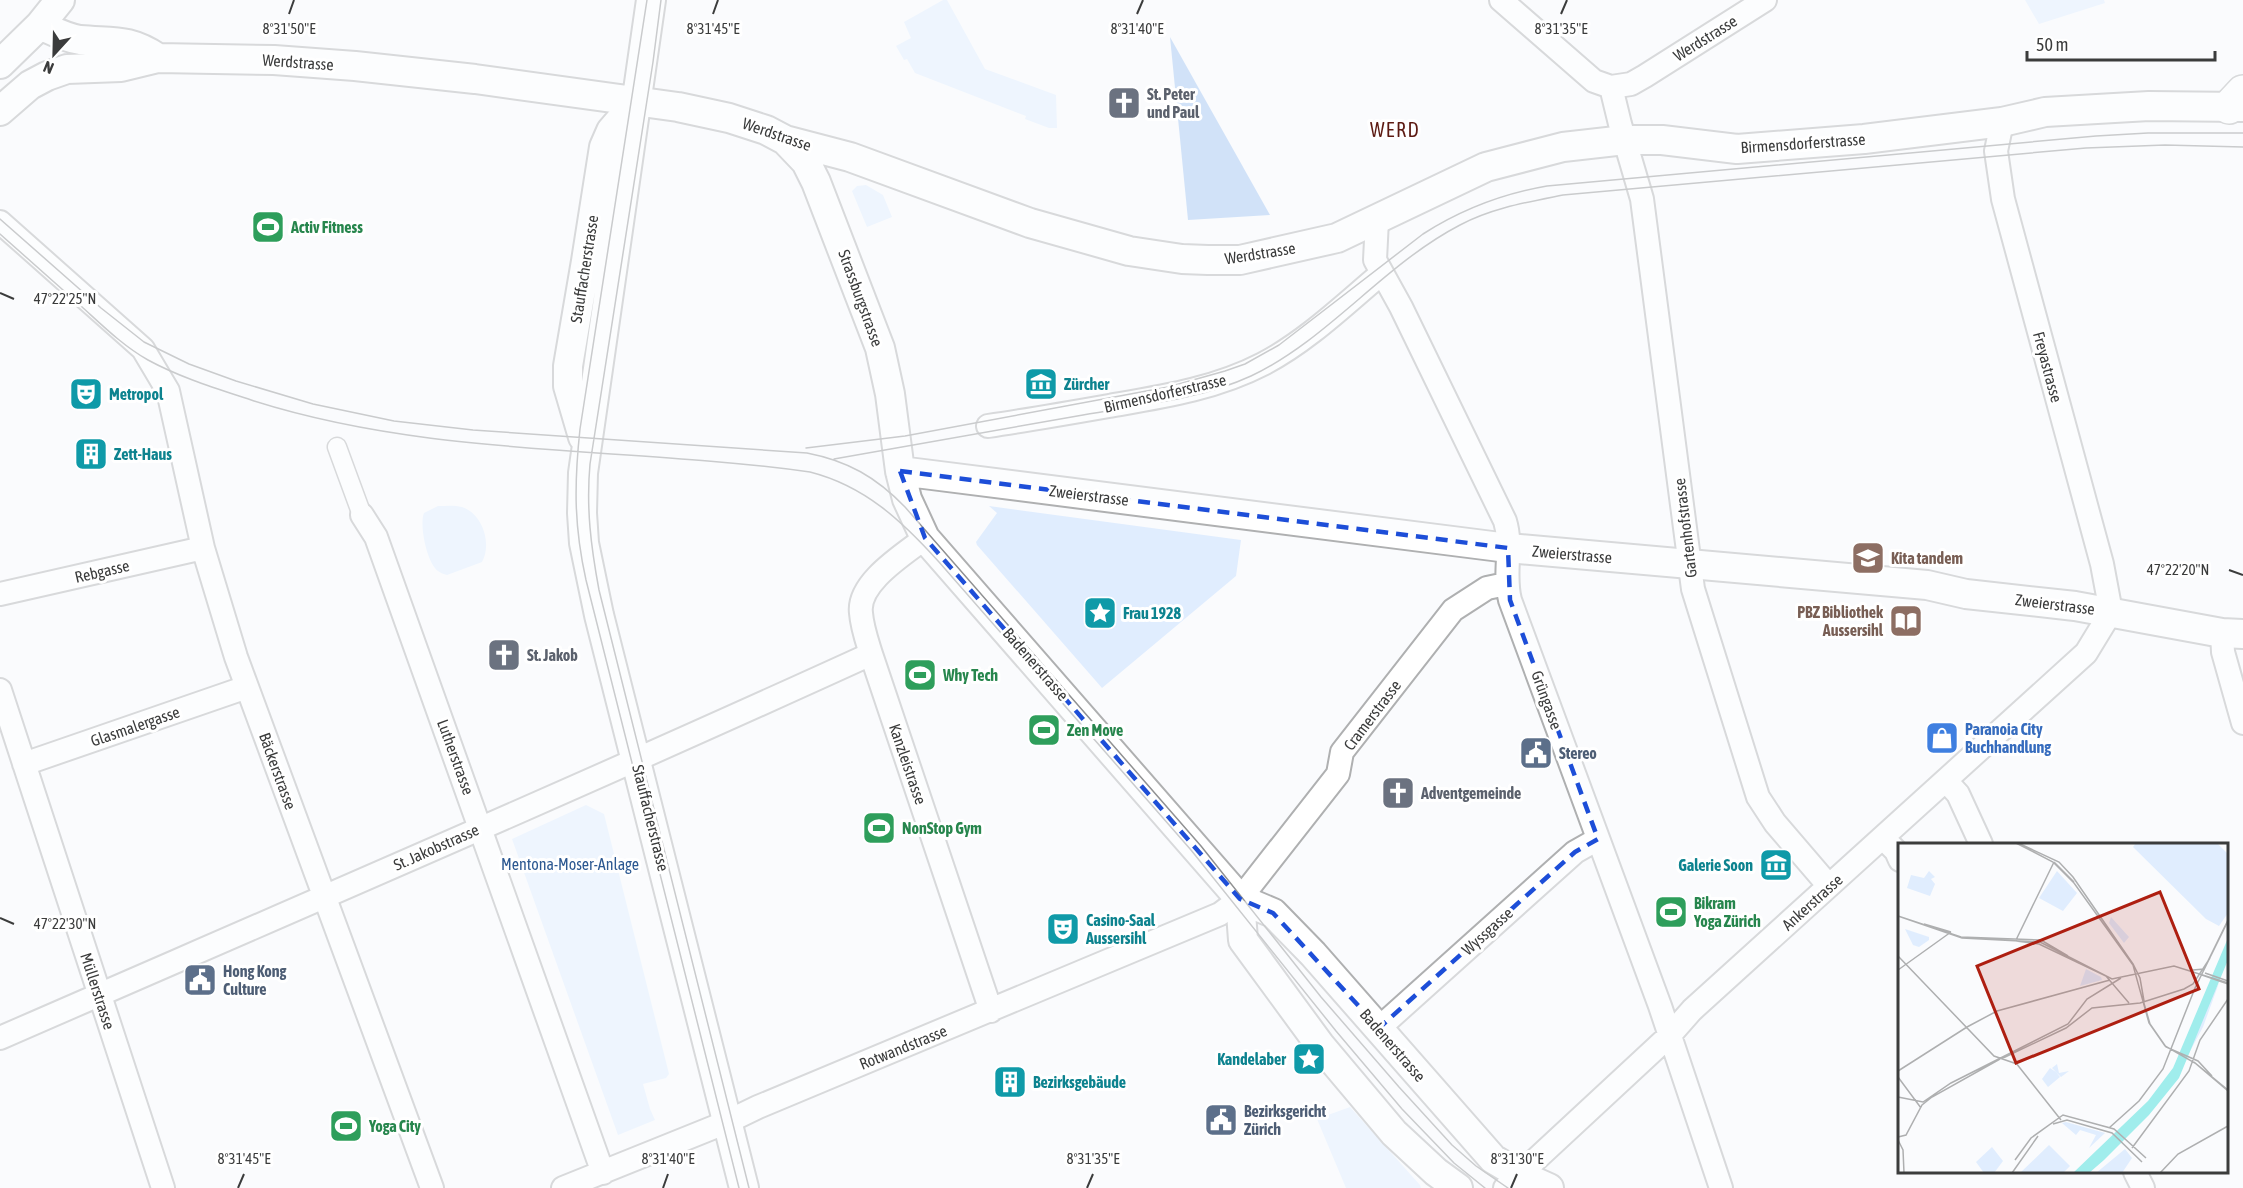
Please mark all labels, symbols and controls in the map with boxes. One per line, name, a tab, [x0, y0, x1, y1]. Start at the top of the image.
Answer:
street label: Werdstrasse	[1670, 11, 1740, 65]
text: 8°31'50"E	[262, 20, 316, 37]
text: 8°31'45"E	[686, 20, 740, 37]
text: 8°31'40"E	[1110, 20, 1164, 37]
text: 8°31'35"E	[1534, 20, 1588, 37]
north arrow	[24, 24, 84, 84]
scale bar	[2027, 24, 2214, 62]
text: 50 m	[2036, 34, 2068, 55]
street label: Werdstrasse	[262, 51, 334, 73]
text: N	[41, 58, 56, 78]
church icon: St. Peter und Paul	[1106, 85, 1142, 121]
place label: St. Peter und Paul	[1147, 85, 1200, 121]
street label: Werdstrasse	[740, 114, 814, 154]
district label: WERD	[1370, 118, 1420, 141]
street label: Birmensdorferstrasse	[1740, 130, 1866, 156]
sports icon: Activ Fitness	[250, 209, 286, 245]
street label: Stauffacherstrasse	[567, 214, 601, 324]
place label: Activ Fitness	[290, 218, 363, 236]
street label: Werdstrasse	[1223, 239, 1297, 267]
street label: Strassburgstrasse	[834, 247, 887, 349]
text: 47°22'25"N	[34, 290, 96, 307]
street label: Freyastrasse	[2029, 330, 2066, 405]
museum icon: Zürcher	[1023, 366, 1059, 402]
street label: Birmensdorferstrasse	[1102, 370, 1228, 416]
place label: Zürcher	[1064, 375, 1110, 393]
theatre icon: Metropol	[68, 376, 104, 412]
place label: Metropol	[109, 385, 164, 403]
building icon: Zett-Haus	[73, 436, 109, 472]
place label: Zett-Haus	[114, 445, 172, 463]
street label: Gartenhofstrasse	[1670, 477, 1700, 579]
street label: Zweierstrasse	[1048, 481, 1130, 509]
school or university icon: Kita tandem	[1850, 540, 1886, 576]
street label: Zweierstrasse	[1531, 542, 1613, 566]
place label: Kita tandem	[1891, 549, 1963, 567]
street label: Rebgasse	[73, 556, 131, 587]
text: 47°22'20"N	[2147, 561, 2209, 578]
street label: Zweierstrasse	[2014, 590, 2096, 618]
place icon: Frau 1928	[1082, 595, 1118, 631]
place label: PBZ Bibliothek Aussersihl	[1797, 603, 1884, 639]
library icon: PBZ Bibliothek Aussersihl	[1888, 603, 1924, 639]
place label: Frau 1928	[1123, 604, 1181, 622]
street label: Badenerstrasse	[1000, 624, 1072, 704]
church icon: St. Jakob	[486, 637, 522, 673]
place label: St. Jakob	[527, 646, 578, 664]
sports icon: Why Tech	[902, 657, 938, 693]
place label: Why Tech	[942, 666, 998, 684]
street label: Grüngasse	[1527, 668, 1566, 732]
street label: Cramerstrasse	[1340, 676, 1404, 754]
street label: Glasmalergasse	[88, 702, 182, 751]
sports icon: Zen Move	[1026, 712, 1062, 748]
street label: Lutherstrasse	[434, 717, 478, 797]
shop icon: Paranoia City Buchhandlung	[1924, 720, 1960, 756]
place label: Paranoia City Buchhandlung	[1965, 720, 2051, 756]
street label: Kanzleistrasse	[886, 721, 930, 807]
place label: Zen Move	[1067, 721, 1123, 739]
street label: Bäckerstrasse	[256, 730, 300, 812]
public building icon: Stereo	[1518, 735, 1554, 771]
place label: Stereo	[1559, 744, 1597, 762]
street label: Stauffacherstrasse	[629, 763, 673, 873]
church icon: Adventgemeinde	[1380, 775, 1416, 811]
place label: Adventgemeinde	[1420, 784, 1521, 802]
sports icon: NonStop Gym	[861, 810, 897, 846]
place label: NonStop Gym	[902, 819, 982, 837]
street label: St. Jakobstrasse	[391, 820, 481, 874]
inset map	[1898, 843, 2228, 1173]
museum icon: Galerie Soon	[1758, 847, 1794, 883]
park label: Mentona-Moser-Anlage	[501, 855, 639, 874]
place label: Galerie Soon	[1678, 856, 1753, 874]
street label: Ankerstrasse	[1778, 870, 1846, 934]
sports icon: Bikram Yoga Zürich	[1653, 894, 1689, 930]
place label: Bikram Yoga Zürich	[1693, 894, 1761, 930]
street label: Wyssgasse	[1458, 904, 1517, 959]
theatre icon: Casino-Saal Aussersihl	[1045, 911, 1081, 947]
place label: Casino-Saal Aussersihl	[1085, 911, 1156, 947]
text: 47°22'30"N	[34, 915, 96, 932]
street label: Müllerstrasse	[77, 950, 119, 1032]
public building icon: Hong Kong Culture	[182, 962, 218, 998]
place label: Hong Kong Culture	[223, 962, 286, 998]
street label: Badenerstrasse	[1357, 1005, 1429, 1085]
street label: Rotwandstrasse	[857, 1021, 949, 1073]
place icon: Kandelaber	[1291, 1041, 1327, 1077]
place label: Kandelaber	[1217, 1050, 1286, 1068]
building icon: Bezirksgebäude	[992, 1064, 1028, 1100]
place label: Bezirksgebäude	[1033, 1073, 1126, 1091]
public building icon: Bezirksgericht Zürich	[1203, 1102, 1239, 1138]
place label: Bezirksgericht Zürich	[1244, 1102, 1327, 1138]
sports icon: Yoga City	[328, 1108, 364, 1144]
place label: Yoga City	[368, 1117, 421, 1135]
text: 8°31'45"E	[217, 1150, 271, 1167]
text: 8°31'40"E	[641, 1150, 695, 1167]
text: 8°31'35"E	[1066, 1150, 1120, 1167]
text: 8°31'30"E	[1490, 1150, 1544, 1167]

